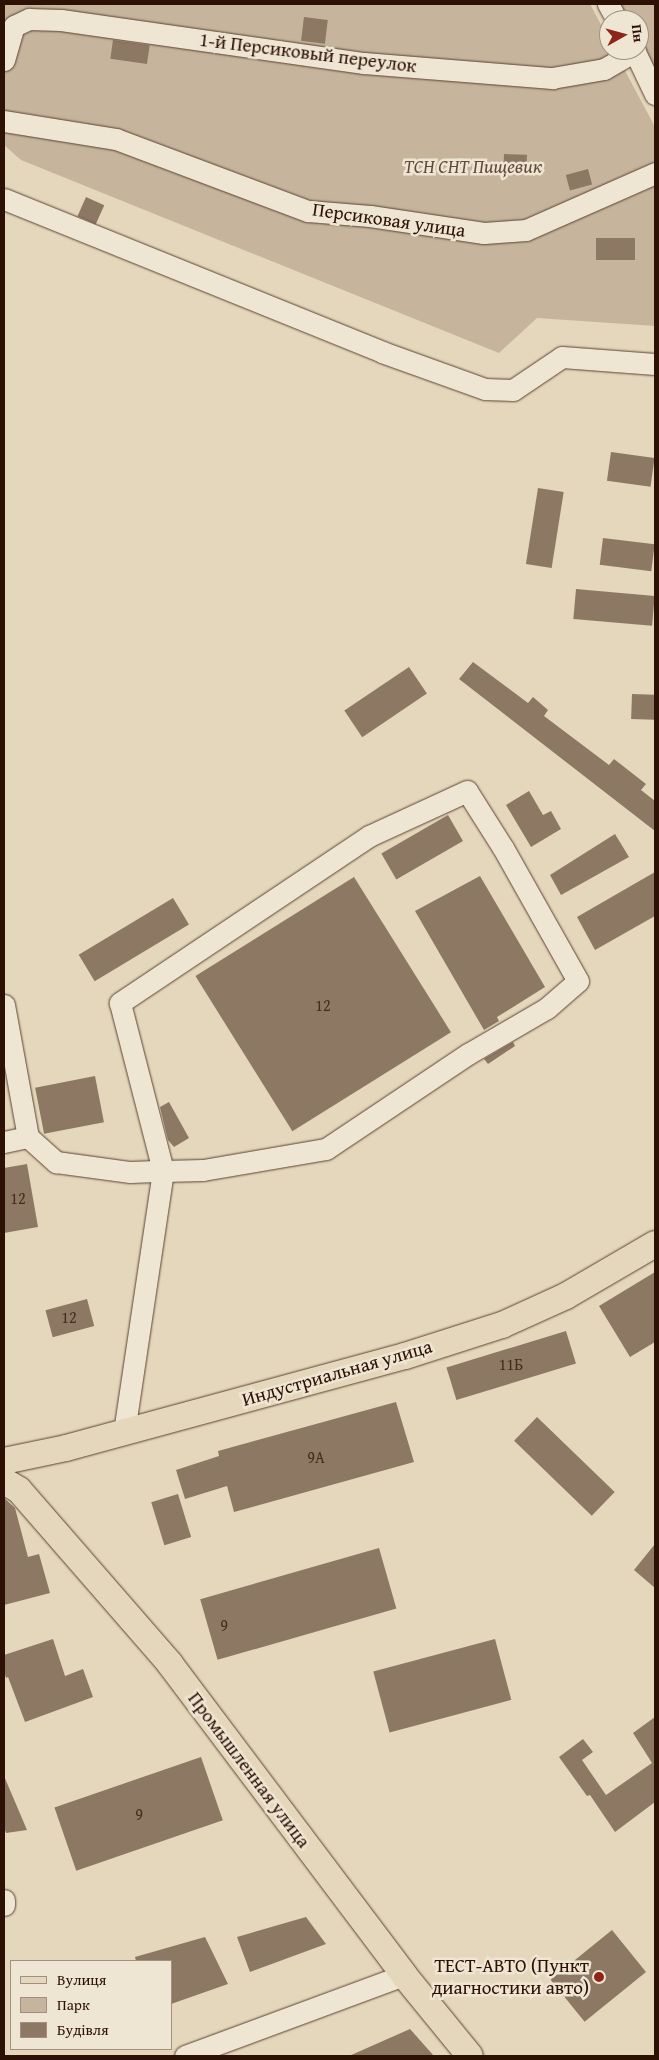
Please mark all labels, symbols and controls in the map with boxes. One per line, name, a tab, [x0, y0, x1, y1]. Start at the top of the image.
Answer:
north arrow	[599, 10, 649, 60]
text: Пн	[627, 23, 649, 43]
street label: 1-й Персиковый переулок	[198, 28, 418, 78]
park label: ТСН СНТ Пищевик	[404, 156, 542, 178]
street label: Персиковая улица	[311, 198, 467, 242]
house number: 12	[315, 995, 331, 1015]
house number: 12	[10, 1188, 26, 1208]
house number: 12	[61, 1307, 77, 1327]
street label: Индустриальная улица	[239, 1335, 435, 1411]
house number: 11Б	[499, 1354, 523, 1374]
house number: 9А	[307, 1447, 325, 1467]
house number: 9	[220, 1615, 228, 1635]
street label: Промышленная улица	[183, 1688, 315, 1852]
house number: 9	[135, 1804, 143, 1824]
place label: ТЕСТ-АВТО (Пункт диагностики авто)	[432, 1955, 589, 1999]
legend	[10, 1960, 172, 2050]
text: Вулиця	[57, 1969, 106, 1990]
marker: ТЕСТ-АВТО (Пункт диагностики авто)	[593, 1971, 605, 1983]
text: Парк	[57, 1994, 90, 2015]
text: Будівля	[57, 2019, 109, 2040]

